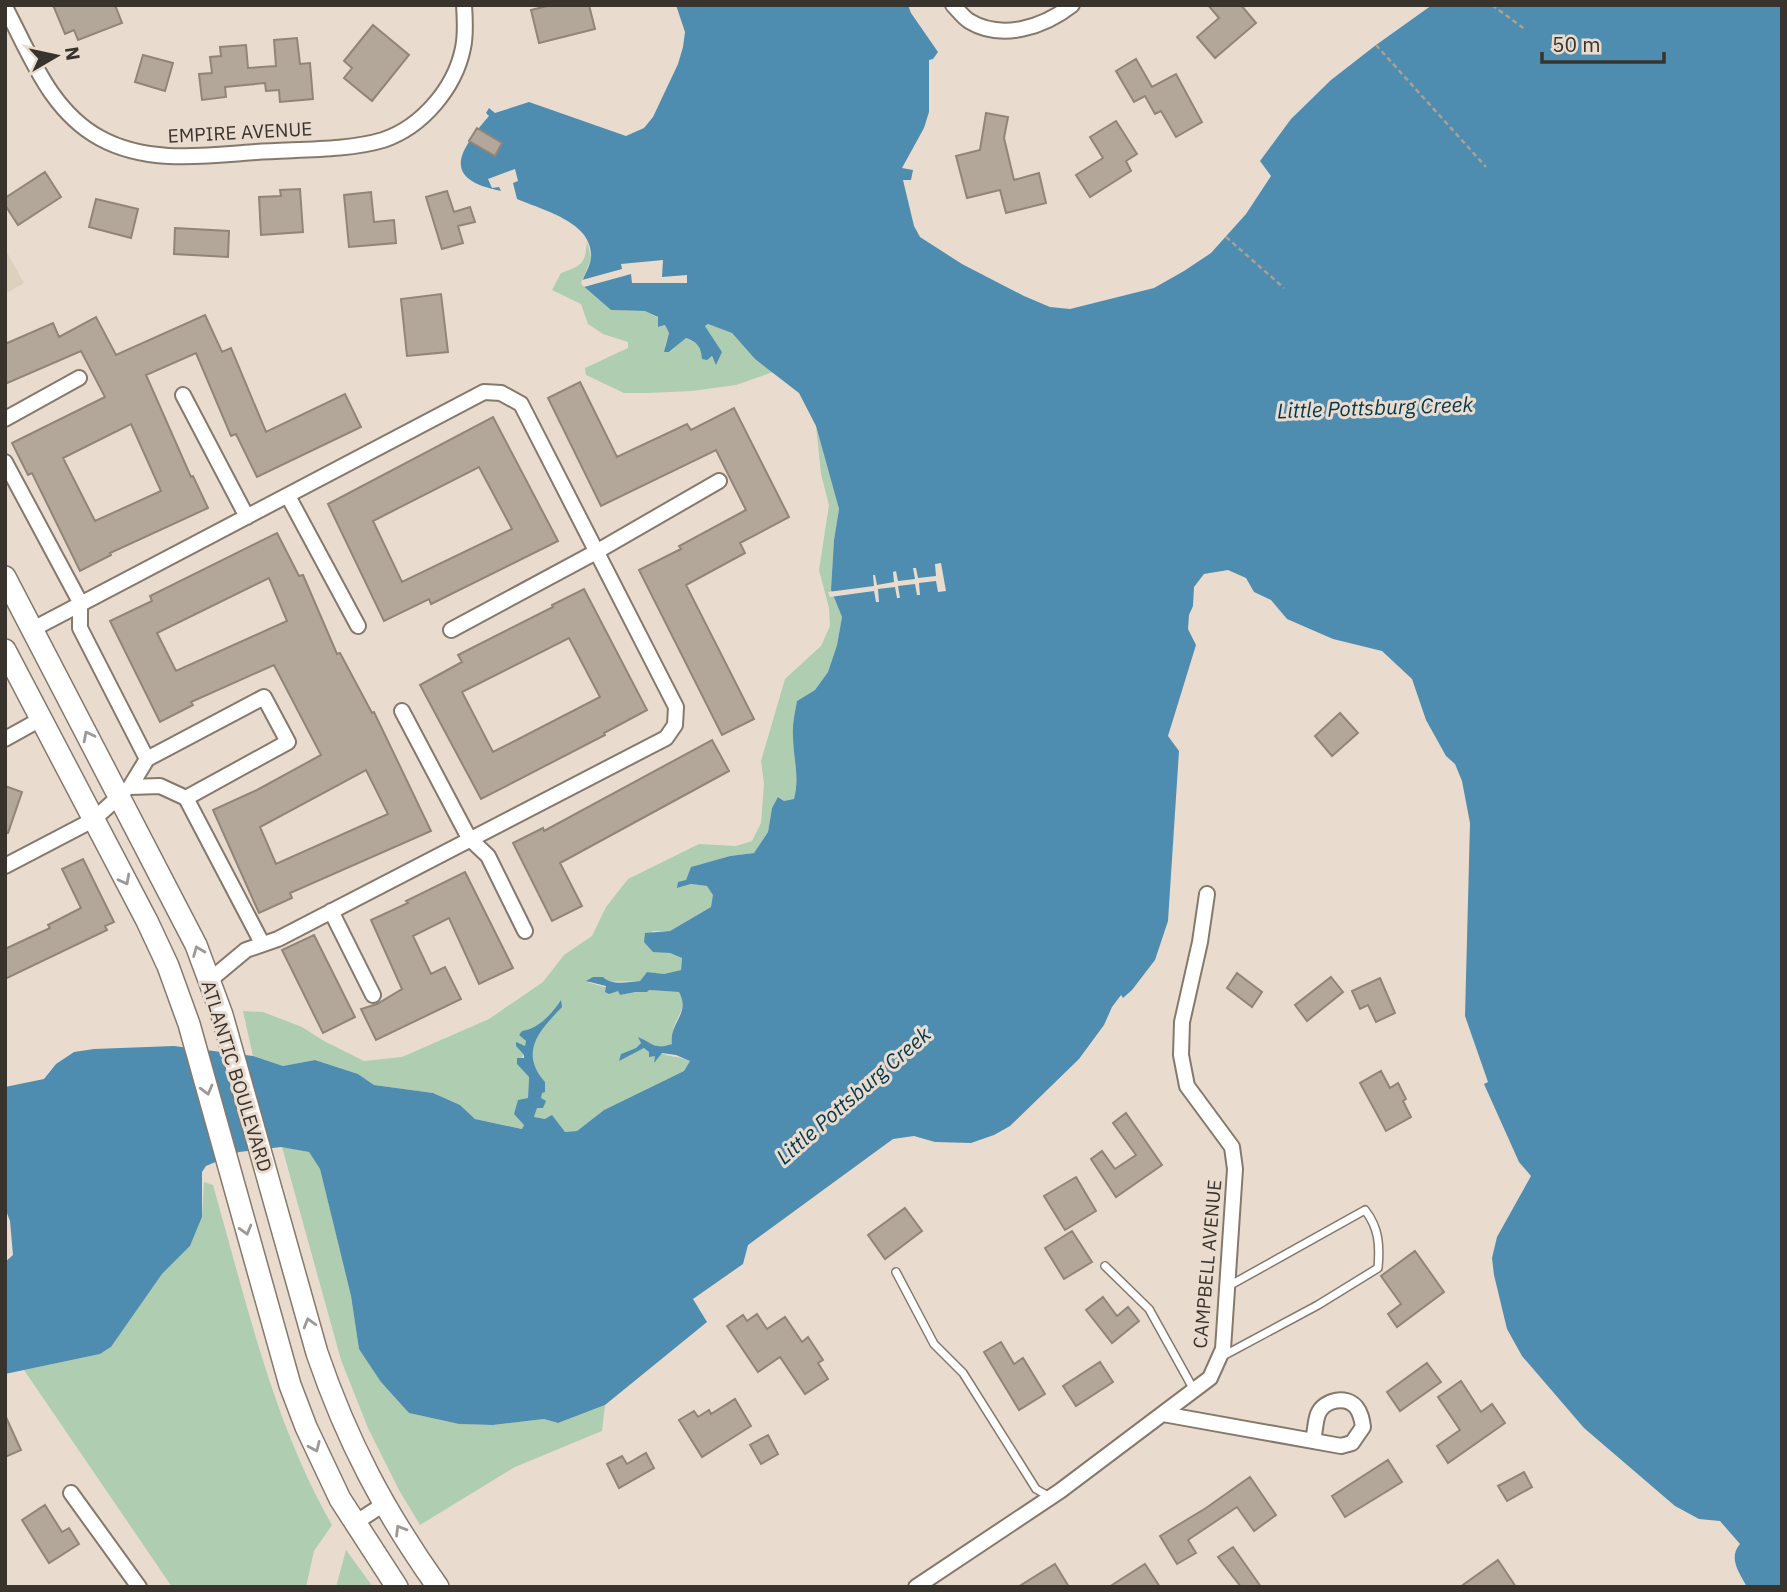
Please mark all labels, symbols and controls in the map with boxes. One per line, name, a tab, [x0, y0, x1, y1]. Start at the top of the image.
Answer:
north arrow	[21, 21, 91, 91]
scale bar	[1542, 21, 1664, 65]
text: 50 m	[1552, 30, 1601, 58]
text: N	[60, 45, 86, 62]
street label: EMPIRE AVENUE	[167, 116, 313, 148]
water label: Little Pottsburg Creek	[1276, 390, 1475, 424]
one-way arrow	[83, 730, 97, 743]
one-way arrow	[117, 873, 131, 885]
one-way arrow	[192, 945, 206, 958]
street label: ATLANTIC BOULEVARD	[196, 977, 278, 1175]
water label: Little Pottsburg Creek	[770, 1019, 937, 1170]
one-way arrow	[199, 1084, 213, 1096]
street label: CAMPBELL AVENUE	[1188, 1179, 1226, 1349]
one-way arrow	[238, 1224, 252, 1236]
one-way arrow	[303, 1317, 317, 1329]
one-way arrow	[307, 1439, 321, 1452]
one-way arrow	[395, 1525, 408, 1538]

